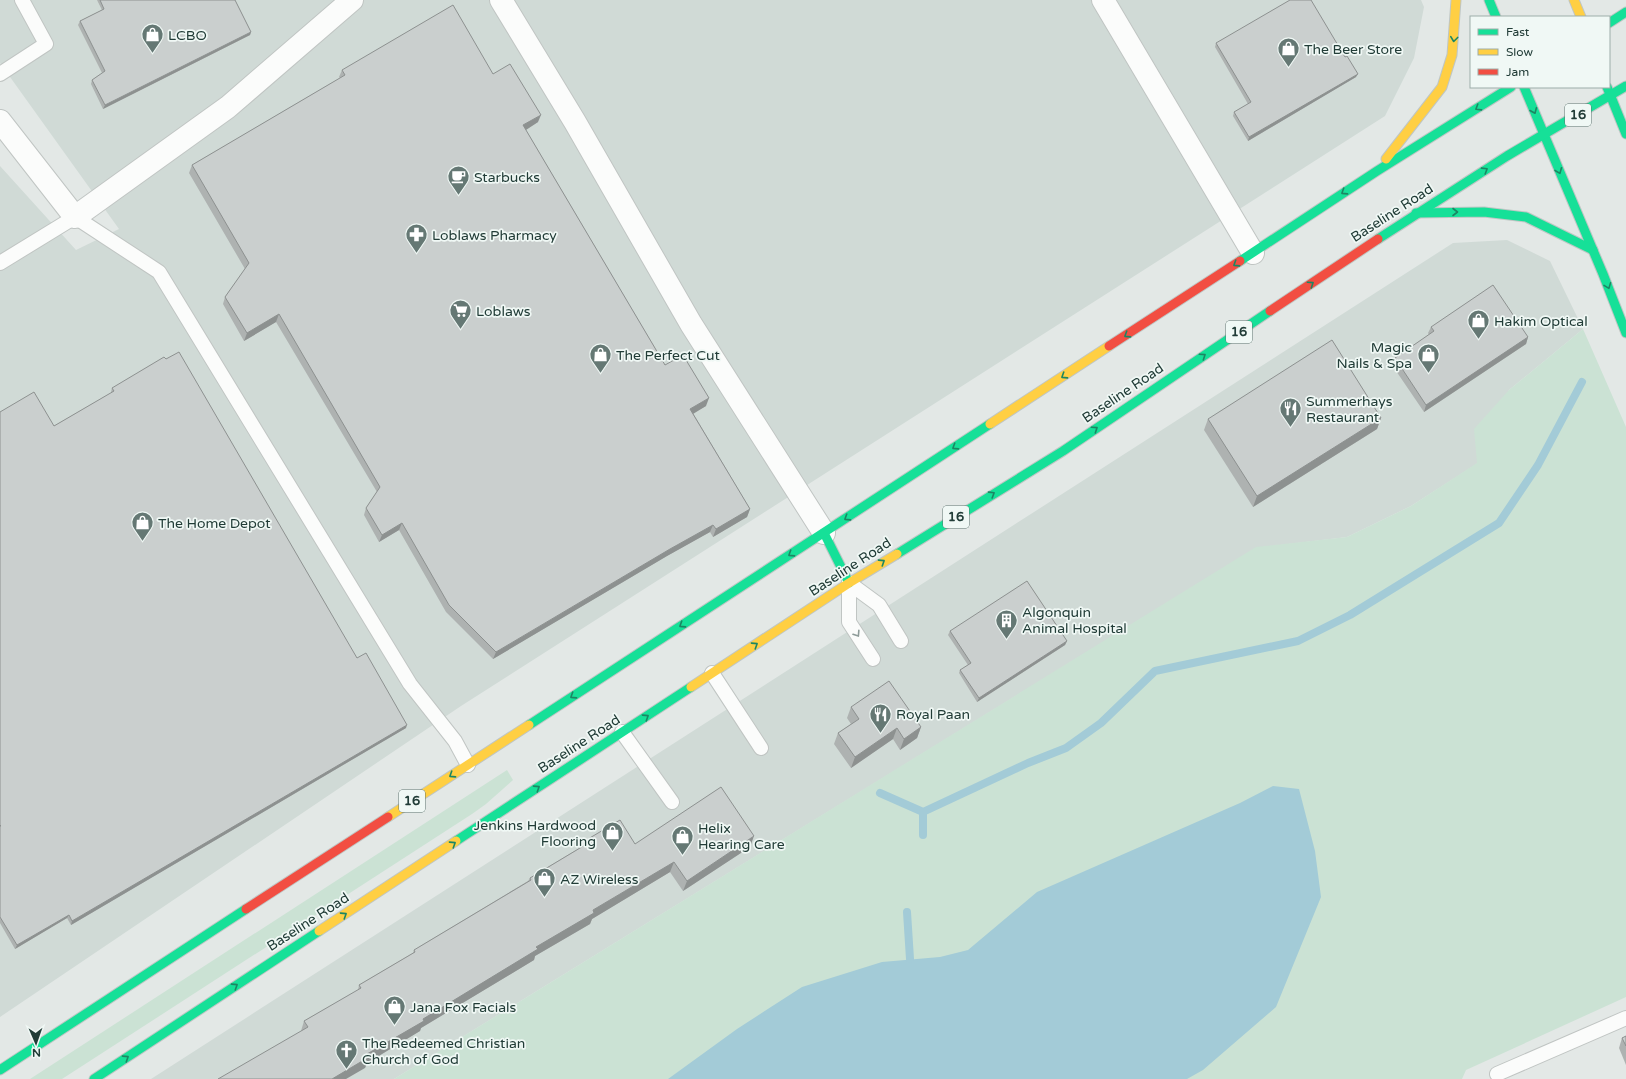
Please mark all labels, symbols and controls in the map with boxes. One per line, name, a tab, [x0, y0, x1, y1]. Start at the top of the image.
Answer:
legend	[1470, 16, 1610, 88]
shop icon: LCBO	[139, 22, 165, 55]
text: Fast	[1506, 25, 1530, 39]
place label: LCBO	[168, 27, 207, 44]
shop icon: The Beer Store	[1276, 36, 1302, 69]
one-way arrow	[1449, 36, 1458, 42]
place label: The Beer Store	[1304, 41, 1402, 58]
text: Slow	[1506, 45, 1533, 59]
text: Jam	[1506, 65, 1529, 79]
one-way arrow	[1475, 103, 1482, 110]
road number: 16	[1565, 104, 1591, 126]
one-way arrow	[1530, 107, 1538, 114]
cafe icon: Starbucks	[445, 164, 471, 197]
one-way arrow	[1481, 167, 1488, 175]
one-way arrow	[1555, 167, 1563, 174]
place label: Starbucks	[474, 169, 540, 186]
street label: Baseline Road	[1348, 180, 1436, 246]
one-way arrow	[1341, 188, 1348, 195]
one-way arrow	[1452, 208, 1458, 216]
pharmacy icon: Loblaws Pharmacy	[404, 222, 430, 255]
place label: Loblaws Pharmacy	[432, 227, 557, 244]
one-way arrow	[1233, 259, 1240, 266]
one-way arrow	[1307, 281, 1314, 289]
one-way arrow	[1603, 283, 1611, 290]
supermarket icon: Loblaws	[447, 298, 473, 331]
place label: Loblaws	[476, 303, 531, 320]
shop icon: Hakim Optical	[1466, 308, 1492, 341]
place label: Hakim Optical	[1494, 313, 1588, 330]
road number: 16	[1226, 321, 1252, 343]
one-way arrow	[1124, 330, 1131, 338]
place label: Magic Nails & Spa	[1336, 339, 1412, 372]
shop icon: The Perfect Cut	[588, 342, 614, 375]
shop icon: Magic Nails & Spa	[1415, 342, 1441, 375]
place label: The Perfect Cut	[616, 347, 720, 364]
one-way arrow	[1199, 353, 1206, 361]
street label: Baseline Road	[1079, 360, 1167, 426]
one-way arrow	[1061, 371, 1068, 379]
place label: Summerhays Restaurant	[1306, 393, 1393, 426]
restaurant icon: Summerhays Restaurant	[1278, 396, 1304, 429]
one-way arrow	[1091, 426, 1098, 434]
one-way arrow	[952, 442, 959, 450]
one-way arrow	[988, 492, 995, 499]
road number: 16	[943, 506, 969, 528]
shop icon: The Home Depot	[130, 510, 156, 543]
one-way arrow	[844, 513, 851, 520]
place label: The Home Depot	[158, 515, 271, 532]
street label: Baseline Road	[806, 534, 894, 600]
one-way arrow	[788, 550, 795, 557]
one-way arrow	[878, 560, 885, 567]
place label: Algonquin Animal Hospital	[1022, 604, 1127, 637]
building icon: Algonquin Animal Hospital	[994, 607, 1020, 640]
one-way arrow	[679, 621, 686, 628]
one-way arrow	[852, 630, 860, 637]
one-way arrow	[750, 643, 757, 650]
one-way arrow	[570, 692, 577, 699]
restaurant icon: Royal Paan	[868, 701, 894, 734]
place label: Royal Paan	[896, 706, 970, 723]
street label: Baseline Road	[535, 711, 623, 777]
one-way arrow	[642, 714, 649, 722]
one-way arrow	[450, 770, 457, 777]
one-way arrow	[533, 785, 540, 793]
road number: 16	[399, 790, 425, 812]
place label: Jenkins Hardwood Flooring	[474, 817, 596, 850]
shop icon: Jenkins Hardwood Flooring	[599, 820, 625, 853]
place label: Helix Hearing Care	[698, 820, 785, 853]
shop icon: Helix Hearing Care	[670, 823, 696, 856]
one-way arrow	[448, 842, 455, 849]
shop icon: AZ Wireless	[531, 866, 557, 899]
place label: AZ Wireless	[560, 871, 639, 888]
street label: Baseline Road	[264, 889, 352, 955]
one-way arrow	[340, 912, 347, 920]
one-way arrow	[231, 983, 238, 991]
shop icon: Jana Fox Facials	[382, 994, 408, 1027]
place label: Jana Fox Facials	[410, 999, 517, 1016]
north arrow	[16, 1023, 56, 1063]
place label: The Redeemed Christian Church of God	[362, 1035, 525, 1068]
church icon: The Redeemed Christian Church of God	[333, 1038, 359, 1071]
text: N	[32, 1046, 41, 1059]
one-way arrow	[122, 1055, 129, 1062]

